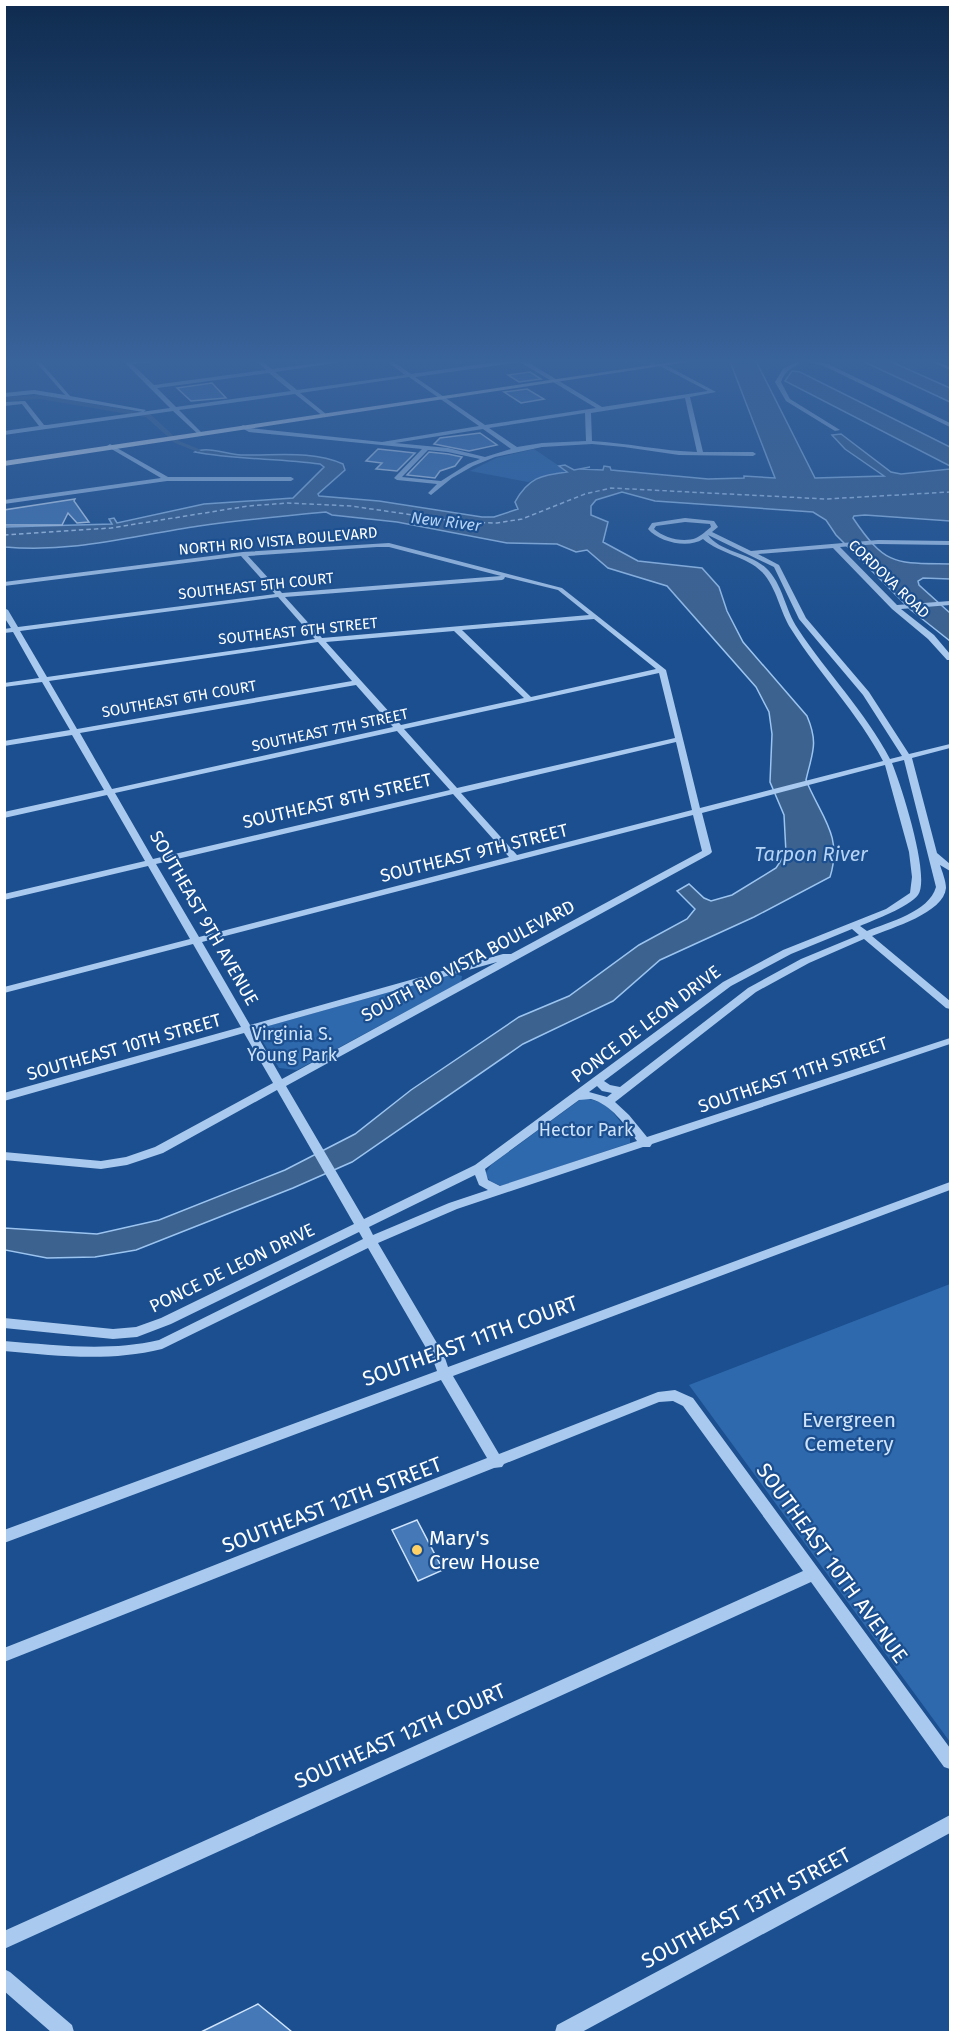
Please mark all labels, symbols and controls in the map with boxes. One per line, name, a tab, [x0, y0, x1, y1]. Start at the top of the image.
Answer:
water label: New River	[410, 508, 483, 535]
street label: NORTH RIO VISTA BOULEVARD	[178, 523, 378, 559]
street label: CORDOVA ROAD	[845, 536, 933, 622]
street label: SOUTHEAST 5TH COURT	[177, 569, 335, 603]
street label: SOUTHEAST 6TH STREET	[217, 614, 379, 648]
street label: SOUTHEAST 6TH COURT	[100, 676, 258, 721]
street label: SOUTHEAST 7TH STREET	[250, 705, 410, 755]
street label: SOUTHEAST 8TH STREET	[240, 768, 434, 833]
street label: SOUTHEAST 9TH STREET	[378, 819, 571, 887]
street label: SOUTHEAST 9TH AVENUE	[145, 827, 263, 1009]
water label: Tarpon River	[754, 842, 869, 866]
street label: SOUTH RIO VISTA BOULEVARD	[357, 895, 579, 1027]
street label: PONCE DE LEON DRIVE	[567, 961, 725, 1087]
street label: SOUTHEAST 10TH STREET	[24, 1009, 224, 1085]
park label: Virginia S. Young Park	[247, 1023, 338, 1066]
street label: SOUTHEAST 11TH STREET	[695, 1032, 891, 1118]
park label: Hector Park	[539, 1119, 634, 1141]
street label: PONCE DE LEON DRIVE	[146, 1218, 318, 1318]
street label: SOUTHEAST 11TH COURT	[359, 1290, 581, 1392]
park label: Evergreen Cemetery	[802, 1407, 896, 1457]
street label: SOUTHEAST 12TH STREET	[218, 1451, 446, 1559]
street label: SOUTHEAST 10TH AVENUE	[751, 1458, 913, 1668]
place label: Mary's Crew House	[429, 1525, 540, 1575]
marker: Mary's Crew House	[410, 1543, 424, 1557]
street label: SOUTHEAST 12TH COURT	[290, 1678, 510, 1794]
street label: SOUTHEAST 13TH STREET	[637, 1842, 855, 1974]

